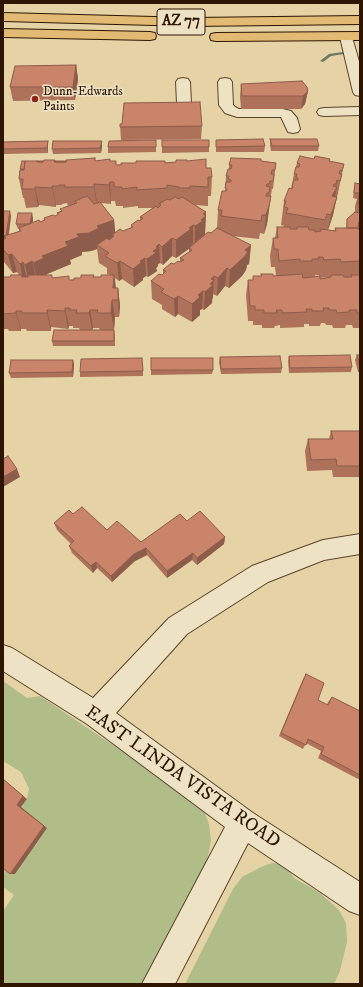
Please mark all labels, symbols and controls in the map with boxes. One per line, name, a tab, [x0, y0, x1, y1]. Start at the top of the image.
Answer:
road number: AZ 77	[157, 9, 205, 35]
place label: Dunn-Edwards Paints	[43, 84, 123, 115]
marker: Dunn-Edwards Paints	[30, 94, 40, 104]
street label: EAST LINDA VISTA ROAD	[80, 702, 284, 854]

